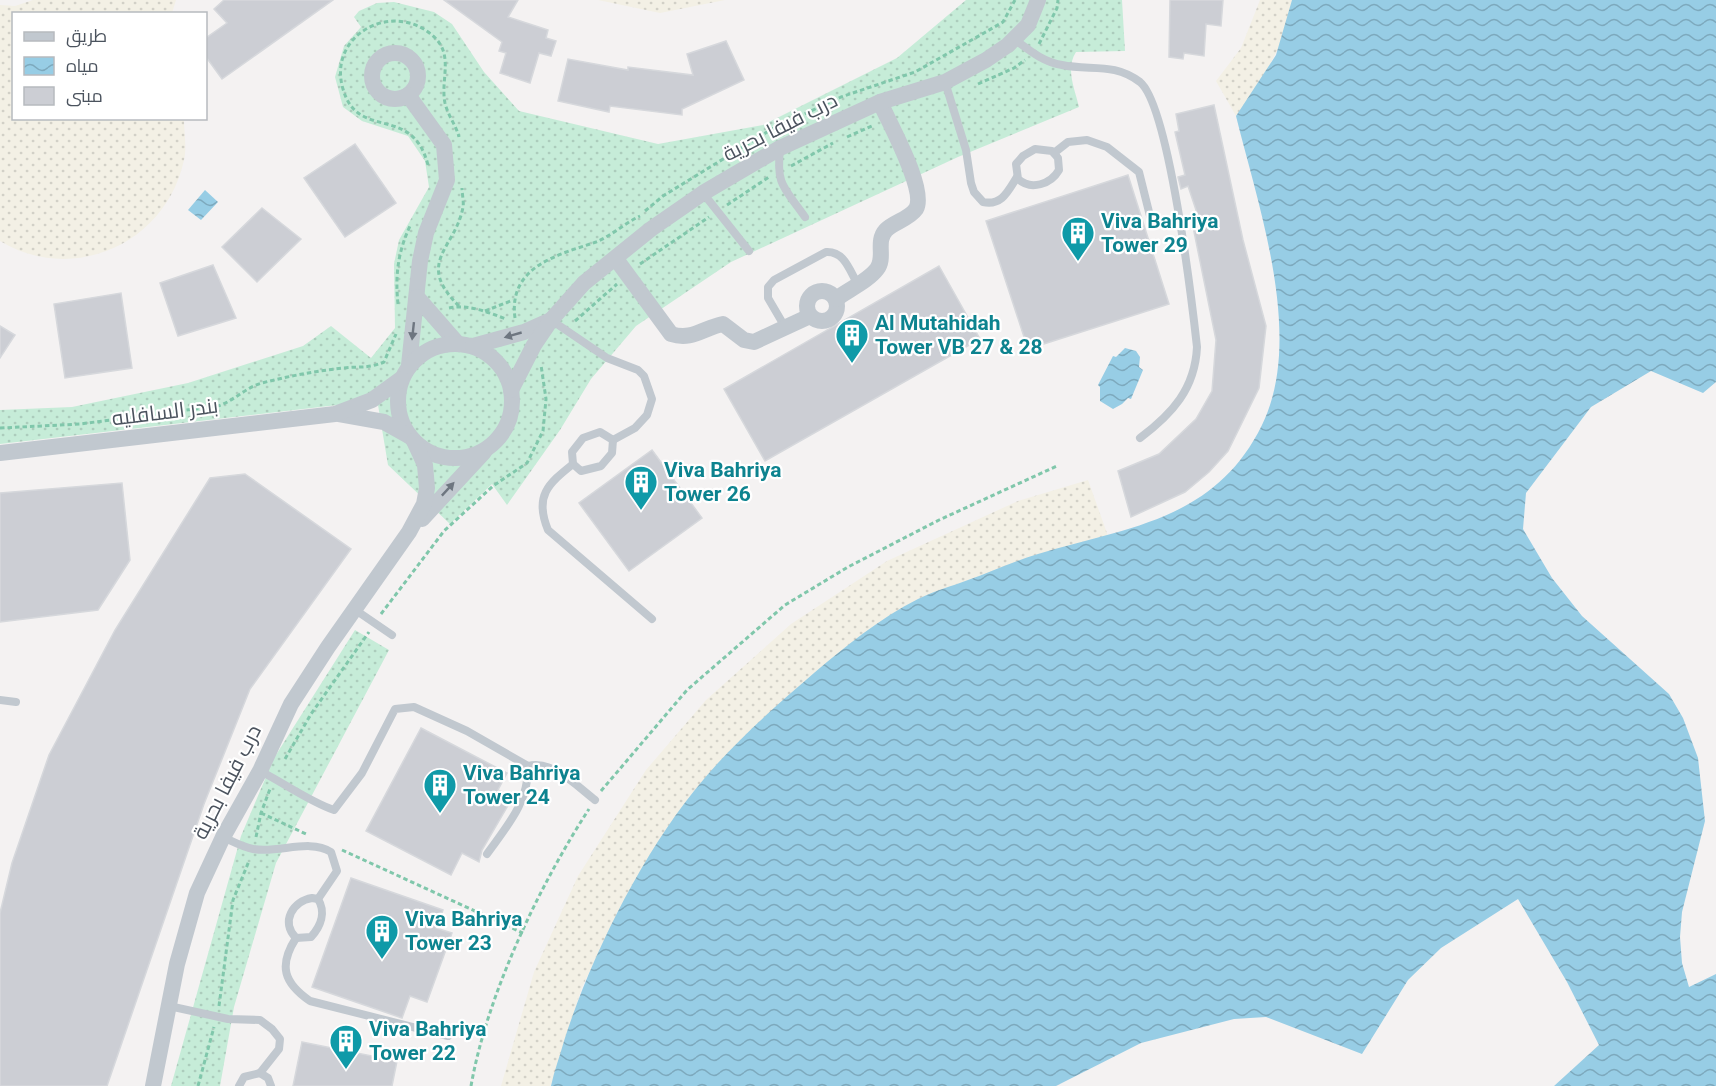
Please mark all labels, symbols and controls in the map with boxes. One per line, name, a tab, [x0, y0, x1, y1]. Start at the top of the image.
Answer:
legend	[12, 12, 207, 120]
text: طريق	[66, 25, 107, 48]
text: مياه	[66, 55, 99, 76]
text: مبنى	[66, 85, 103, 107]
street label: درب فيفا بحرية	[719, 88, 841, 166]
place label: Viva Bahriya Tower 29	[1101, 209, 1219, 257]
building icon: Viva Bahriya Tower 29	[1060, 215, 1096, 262]
place label: Al Mutahidah Tower VB 27 & 28	[875, 311, 1043, 359]
building icon: Al Mutahidah Tower VB 27 & 28	[834, 317, 870, 364]
one-way arrow	[408, 322, 418, 341]
one-way arrow	[504, 331, 522, 340]
street label: بندر السافليه	[110, 394, 220, 430]
place label: Viva Bahriya Tower 26	[664, 458, 782, 506]
building icon: Viva Bahriya Tower 26	[623, 464, 659, 511]
one-way arrow	[441, 482, 455, 497]
street label: درب فيفا بحرية	[188, 721, 266, 843]
place label: Viva Bahriya Tower 24	[463, 761, 581, 809]
building icon: Viva Bahriya Tower 24	[422, 767, 458, 814]
place label: Viva Bahriya Tower 23	[405, 907, 523, 955]
building icon: Viva Bahriya Tower 23	[364, 913, 400, 960]
place label: Viva Bahriya Tower 22	[369, 1017, 487, 1065]
building icon: Viva Bahriya Tower 22	[328, 1023, 364, 1070]

